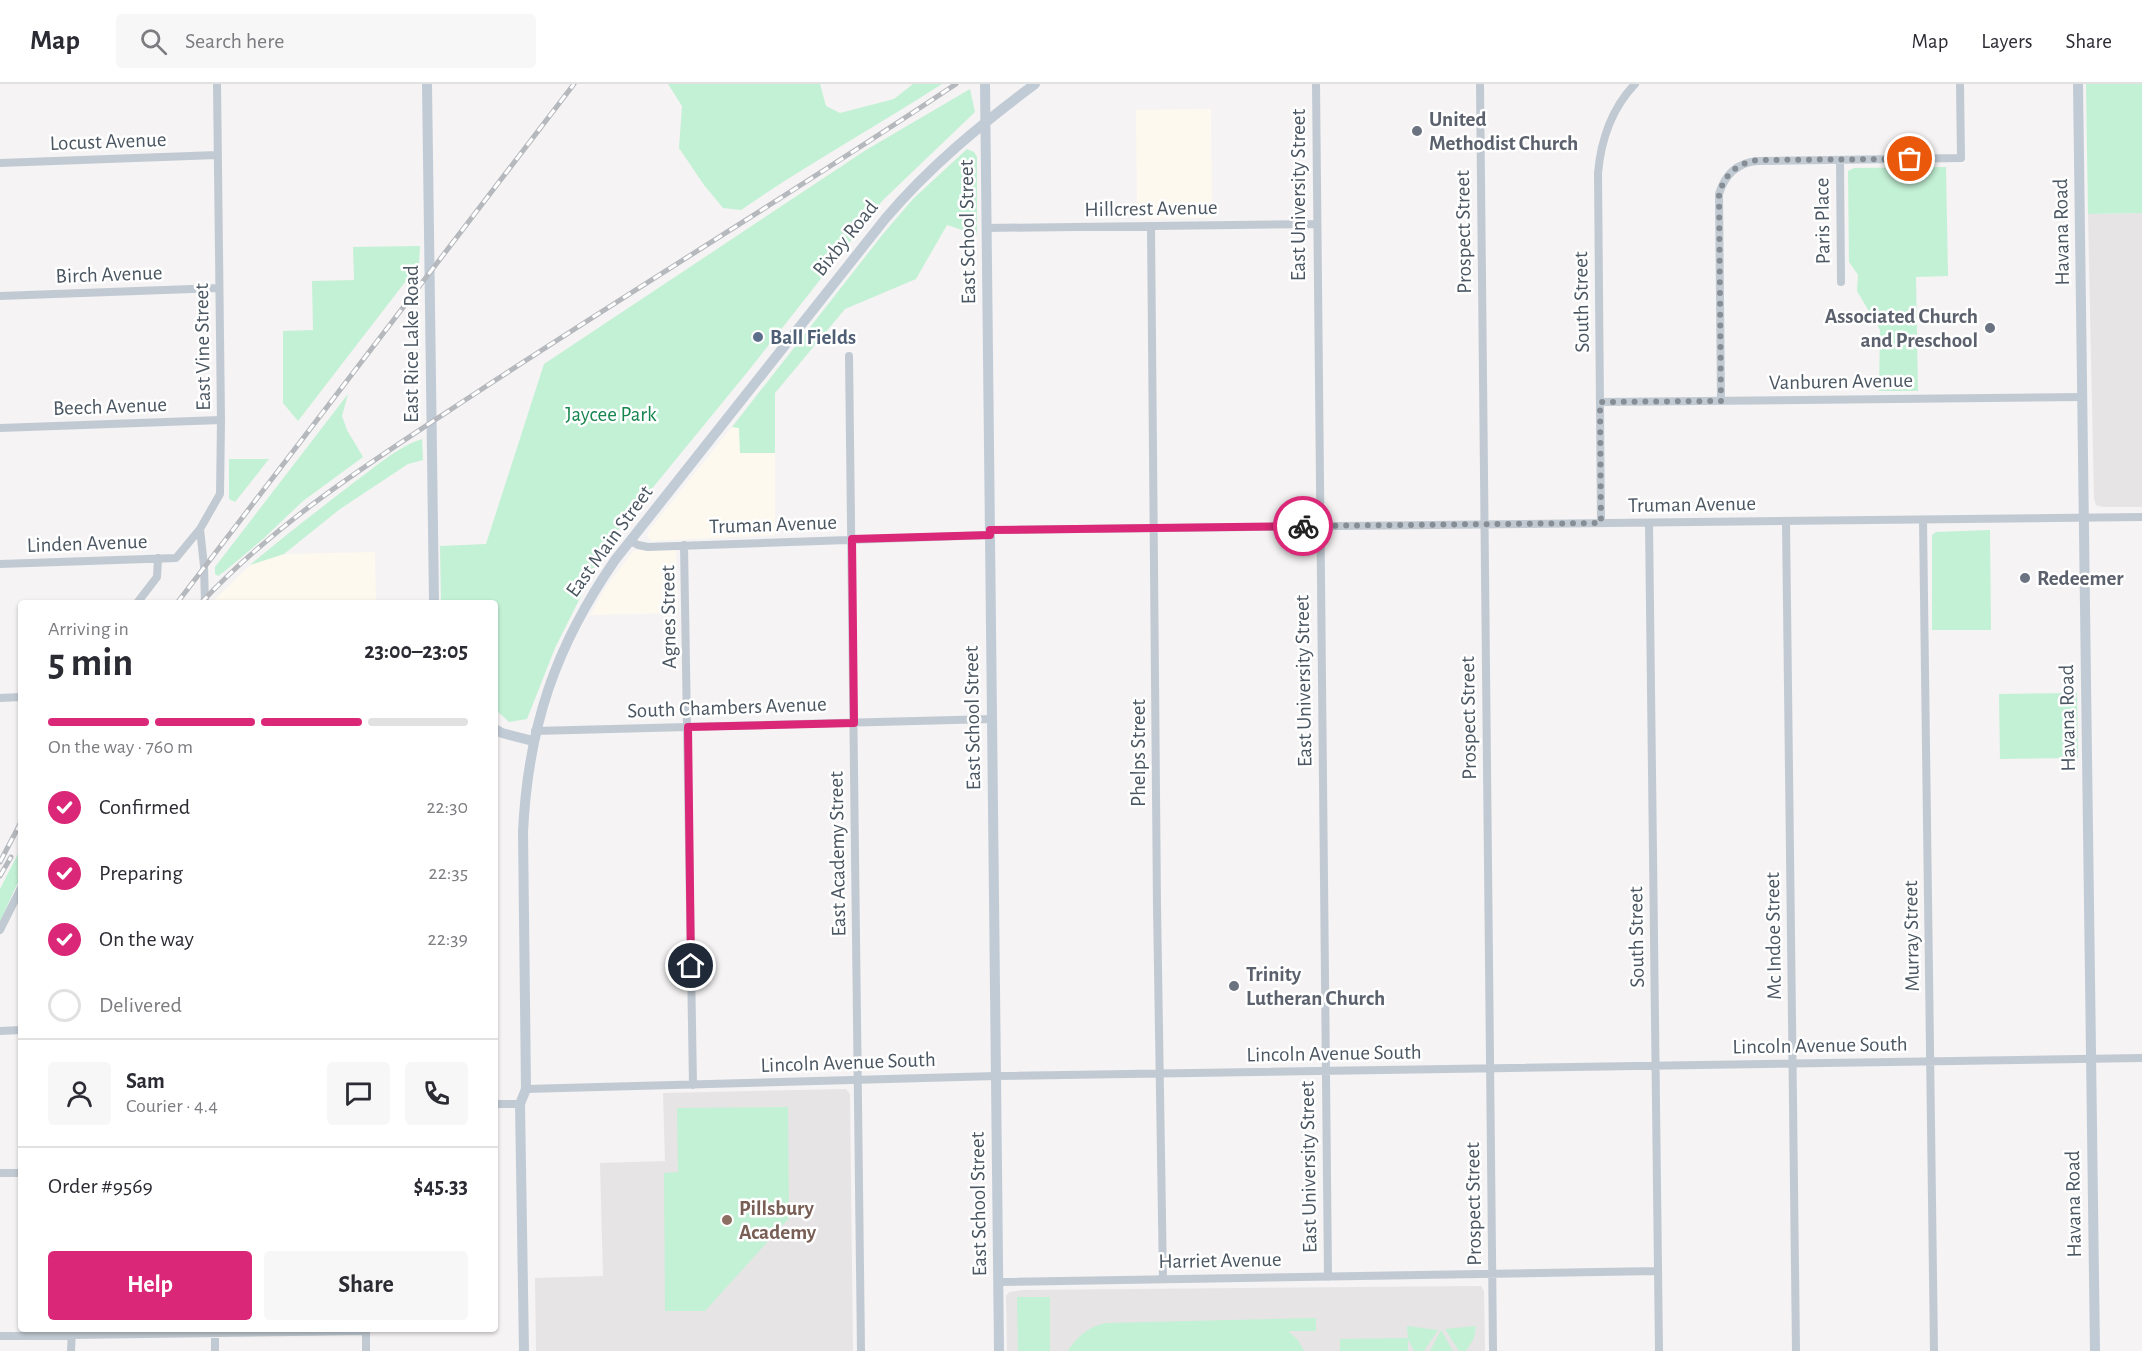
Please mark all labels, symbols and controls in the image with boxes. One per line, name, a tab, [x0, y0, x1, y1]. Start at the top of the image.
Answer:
search box	[116, 14, 536, 68]
icon: search	[137, 25, 170, 58]
text: Map	[30, 27, 80, 55]
text: Search here	[185, 30, 284, 52]
text: Map	[1912, 31, 1948, 52]
text: Layers	[1981, 31, 2032, 52]
text: Share	[2065, 31, 2112, 52]
street label: East University Street	[1288, 108, 1309, 281]
place label: United Methodist Church	[1429, 109, 1578, 154]
marker: United Methodist Church	[1410, 124, 1424, 138]
street label: Locust Avenue	[49, 129, 167, 154]
pin	[1884, 133, 1935, 184]
icon: bag	[1893, 142, 1926, 175]
street label: East School Street	[956, 159, 979, 304]
street label: Prospect Street	[1452, 170, 1475, 294]
street label: Paris Place	[1811, 178, 1834, 264]
street label: Havana Road	[2050, 178, 2073, 286]
street label: Bixby Road	[809, 197, 882, 280]
street label: Hillcrest Avenue	[1084, 197, 1218, 220]
street label: South Street	[1570, 251, 1593, 353]
street label: Birch Avenue	[55, 262, 163, 287]
street label: East Rice Lake Road	[401, 265, 422, 423]
street label: East Vine Street	[191, 283, 214, 411]
place label: Associated Church and Preschool	[1825, 306, 1978, 351]
marker: Associated Church and Preschool	[1983, 321, 1997, 335]
place label: Ball Fields	[770, 327, 856, 348]
marker: Ball Fields	[751, 330, 765, 344]
street label: Vanburen Avenue	[1769, 370, 1913, 393]
street label: Beech Avenue	[53, 394, 167, 419]
park label: Jaycee Park	[565, 404, 657, 425]
street label: East Main Street	[562, 481, 657, 601]
street label: Truman Avenue	[1628, 493, 1756, 516]
courier	[1273, 496, 1333, 556]
icon: bike	[1287, 510, 1320, 543]
street label: Truman Avenue	[709, 512, 837, 537]
street label: Linden Avenue	[26, 531, 148, 556]
street label: Agnes Street	[657, 565, 680, 669]
place label: Redeemer	[2037, 568, 2124, 589]
marker: Redeemer	[2018, 571, 2032, 585]
street label: East University Street	[1291, 594, 1316, 767]
text: Arriving in	[48, 619, 129, 639]
text: 23:00–23:05	[364, 640, 468, 662]
text: 5 min	[48, 644, 133, 683]
street label: East School Street	[961, 645, 984, 790]
street label: Prospect Street	[1457, 656, 1480, 780]
street label: Havana Road	[2056, 664, 2079, 772]
street label: South Chambers Avenue	[627, 694, 827, 721]
street label: Phelps Street	[1128, 699, 1149, 807]
text: On the way · 760 m	[48, 737, 193, 757]
street label: East Academy Street	[826, 771, 849, 937]
icon: check	[48, 791, 81, 824]
text: Confirmed	[99, 796, 190, 818]
text: 22:30	[426, 797, 468, 817]
icon: check	[48, 857, 81, 890]
text: Preparing	[99, 862, 183, 884]
text: 22:35	[429, 863, 468, 883]
street label: Mc Indoe Street	[1762, 872, 1785, 1000]
street label: Murray Street	[1900, 880, 1923, 992]
street label: South Street	[1625, 886, 1648, 988]
icon: check	[48, 923, 81, 956]
text: On the way	[99, 928, 194, 950]
text: 22:39	[428, 929, 468, 949]
pin	[665, 940, 716, 991]
icon: home	[674, 949, 707, 982]
place label: Trinity Lutheran Church	[1246, 964, 1385, 1009]
marker: Trinity Lutheran Church	[1227, 979, 1241, 993]
text: Delivered	[99, 994, 182, 1016]
street label: Lincoln Avenue South	[1732, 1033, 1908, 1058]
street label: Lincoln Avenue South	[1246, 1041, 1422, 1066]
street label: Lincoln Avenue South	[760, 1049, 936, 1076]
button: person	[48, 1062, 111, 1125]
button: chat	[327, 1062, 390, 1125]
button: phone	[405, 1062, 468, 1125]
text: Sam	[126, 1070, 165, 1092]
street label: East University Street	[1296, 1080, 1321, 1253]
text: Courier · 4.4	[126, 1096, 218, 1116]
street label: East School Street	[967, 1131, 990, 1276]
street label: Prospect Street	[1462, 1142, 1485, 1266]
street label: Havana Road	[2062, 1150, 2085, 1258]
text: Order #9569	[48, 1175, 153, 1197]
text: $45.33	[414, 1175, 468, 1197]
place label: Pillsbury Academy	[739, 1198, 817, 1243]
marker: Pillsbury Academy	[720, 1213, 734, 1227]
street label: Harriet Avenue	[1158, 1249, 1282, 1272]
button: Help	[48, 1251, 252, 1320]
button: Share	[264, 1251, 468, 1320]

